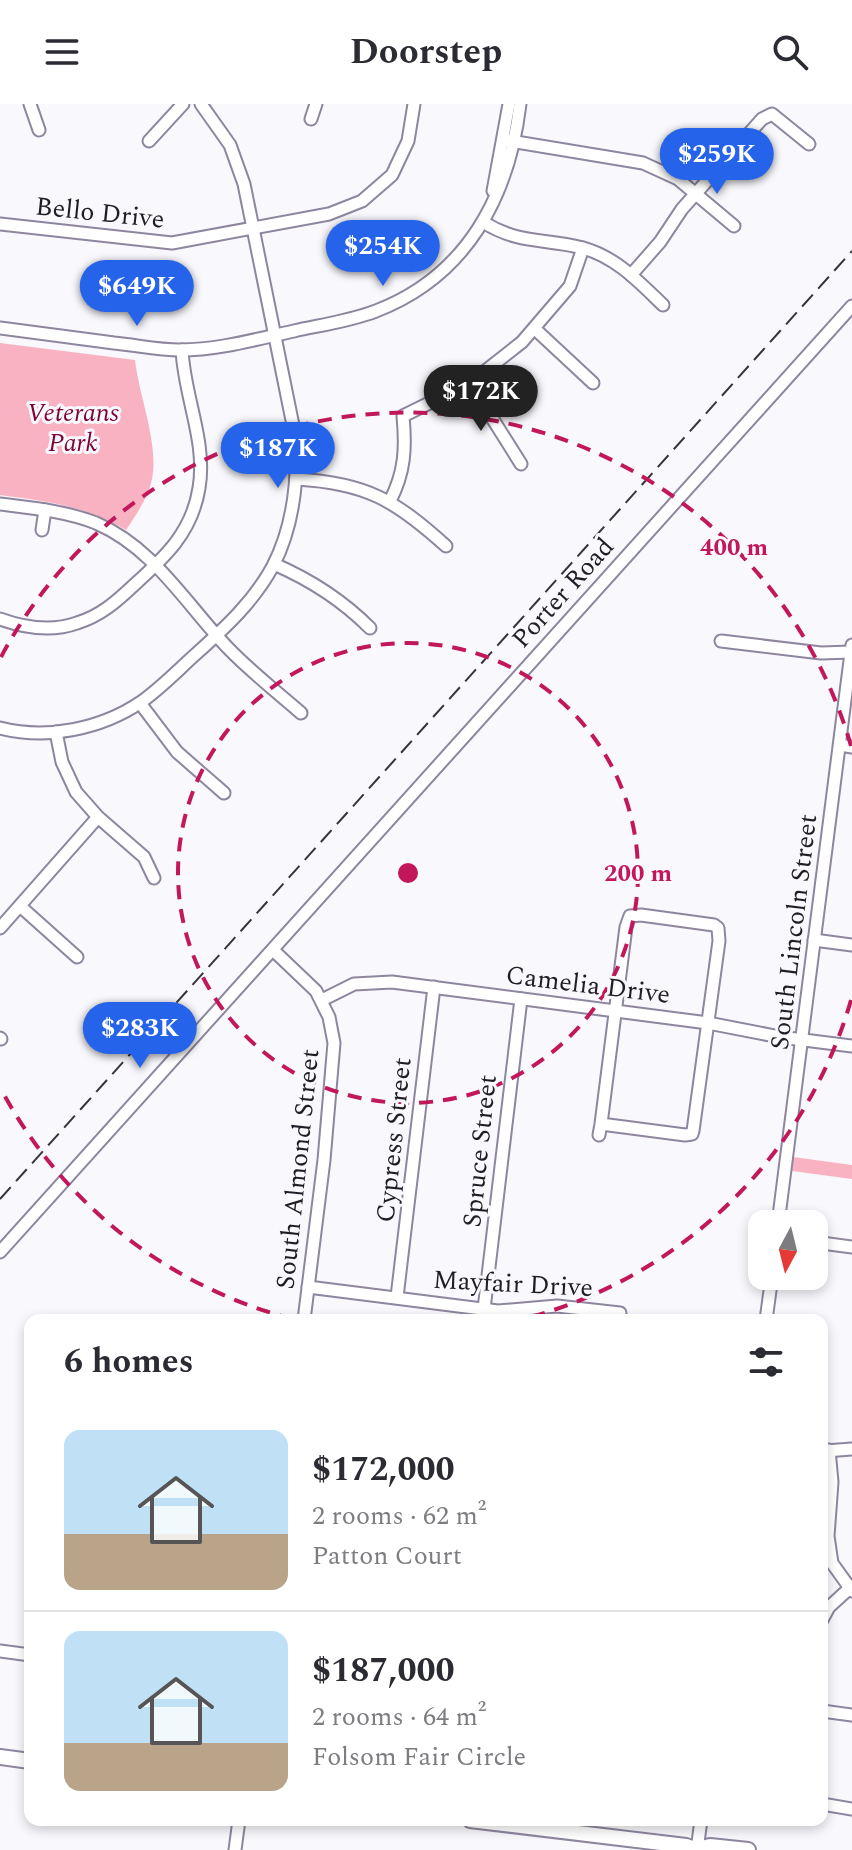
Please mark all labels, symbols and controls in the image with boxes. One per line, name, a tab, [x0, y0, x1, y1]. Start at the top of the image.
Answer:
text: Doorstep	[350, 25, 502, 80]
icon: menu	[40, 30, 84, 74]
icon: search	[768, 30, 812, 74]
pin: $259K	[661, 128, 773, 196]
text: $259K	[678, 134, 756, 174]
street label: Bello Drive	[34, 186, 166, 240]
pin: $254K	[327, 220, 439, 288]
text: $254K	[344, 226, 422, 266]
pin: $649K	[81, 260, 193, 328]
text: $649K	[98, 266, 176, 306]
pin: $172K	[425, 365, 537, 433]
text: $172K	[442, 371, 520, 411]
park label: Veterans Park	[27, 393, 119, 463]
pin: $187K	[222, 422, 334, 490]
text: $187K	[239, 428, 317, 468]
street label: Porter Road	[502, 528, 624, 658]
text: 400 m	[700, 530, 768, 566]
street label: South Lincoln Street	[760, 812, 828, 1052]
text: 200 m	[604, 856, 672, 892]
centre of rings	[394, 859, 422, 887]
street label: Camelia Drive	[504, 955, 672, 1015]
pin: $283K	[84, 1002, 196, 1070]
text: $283K	[101, 1008, 179, 1048]
street label: South Almond Street	[265, 1047, 331, 1291]
street label: Cypress Street	[365, 1055, 423, 1225]
street label: Spruce Street	[452, 1073, 508, 1229]
north arrow	[748, 1210, 828, 1290]
map controls	[748, 1210, 828, 1290]
street label: Mayfair Drive	[432, 1260, 594, 1308]
text: 6 homes	[64, 1336, 194, 1388]
icon: filters	[744, 1340, 788, 1384]
text: $172,000	[312, 1444, 455, 1496]
icon: home	[128, 1462, 224, 1558]
text: 2 rooms · 62 m²	[312, 1496, 486, 1536]
text: Patton Court	[312, 1536, 462, 1576]
text: $187,000	[312, 1645, 455, 1697]
icon: home	[128, 1663, 224, 1759]
text: 2 rooms · 64 m²	[312, 1697, 486, 1737]
text: Folsom Fair Circle	[312, 1737, 526, 1777]

